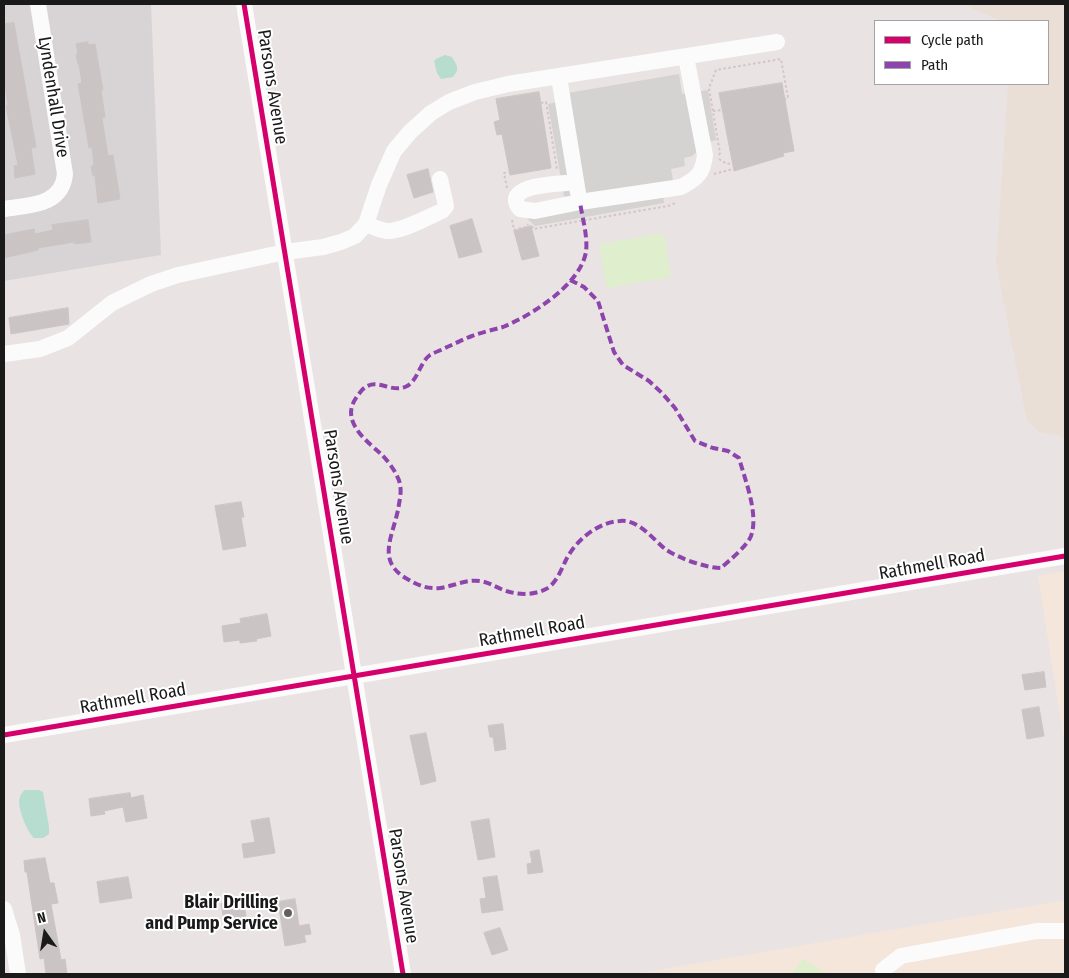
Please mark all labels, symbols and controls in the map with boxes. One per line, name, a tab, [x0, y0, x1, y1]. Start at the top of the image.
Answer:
legend	[874, 20, 1049, 85]
street label: Parsons Avenue	[252, 28, 292, 146]
text: Cycle path	[921, 31, 984, 49]
street label: Lyndenhall Drive	[33, 35, 73, 159]
text: Path	[921, 56, 948, 74]
street label: Parsons Avenue	[318, 428, 358, 546]
street label: Rathmell Road	[877, 545, 987, 585]
street label: Rathmell Road	[477, 612, 587, 652]
street label: Rathmell Road	[78, 679, 188, 719]
street label: Parsons Avenue	[383, 827, 423, 945]
place label: Blair Drilling and Pump Service	[145, 892, 278, 934]
marker: Blair Drilling and Pump Service	[282, 907, 294, 919]
north arrow	[20, 908, 70, 958]
text: N	[36, 909, 48, 927]

